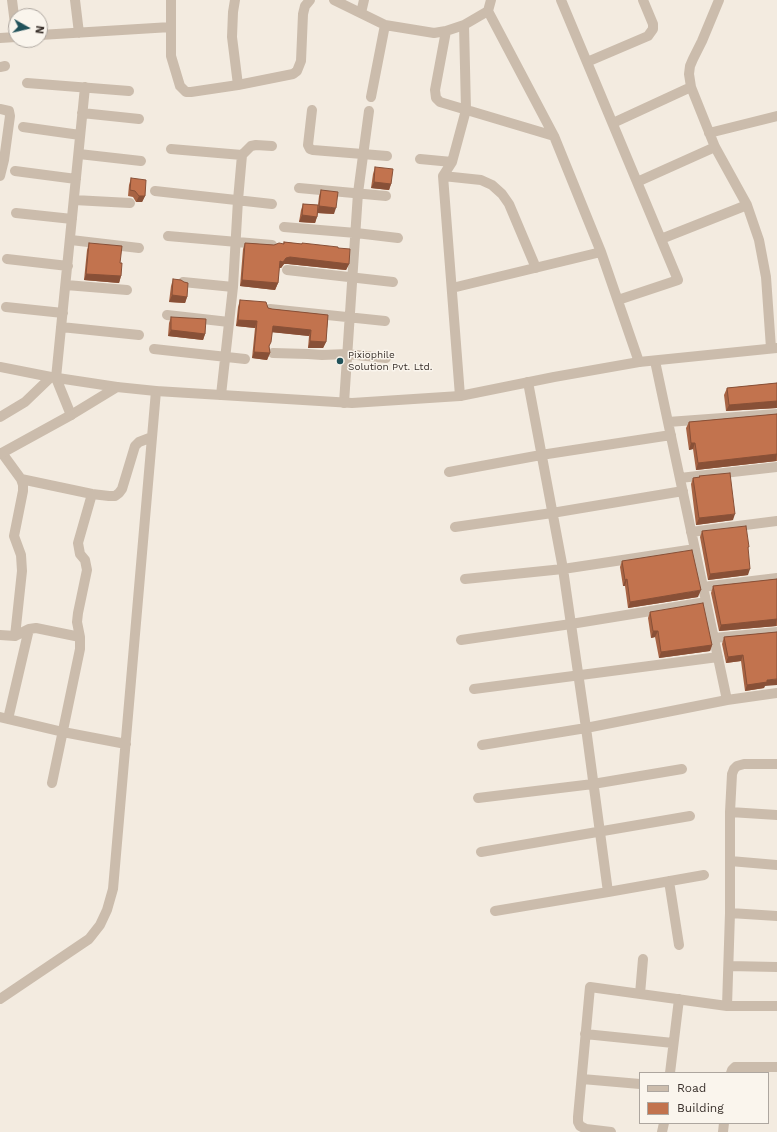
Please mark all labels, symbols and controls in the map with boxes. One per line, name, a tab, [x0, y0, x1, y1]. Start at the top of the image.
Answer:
north arrow	[8, 8, 48, 48]
text: N	[32, 25, 46, 35]
place label: Pixiophile Solution Pvt. Ltd.	[348, 349, 432, 372]
marker: Pixiophile Solution Pvt. Ltd.	[335, 356, 345, 366]
legend	[639, 1072, 769, 1124]
text: Road	[677, 1081, 706, 1095]
text: Building	[677, 1101, 724, 1115]

